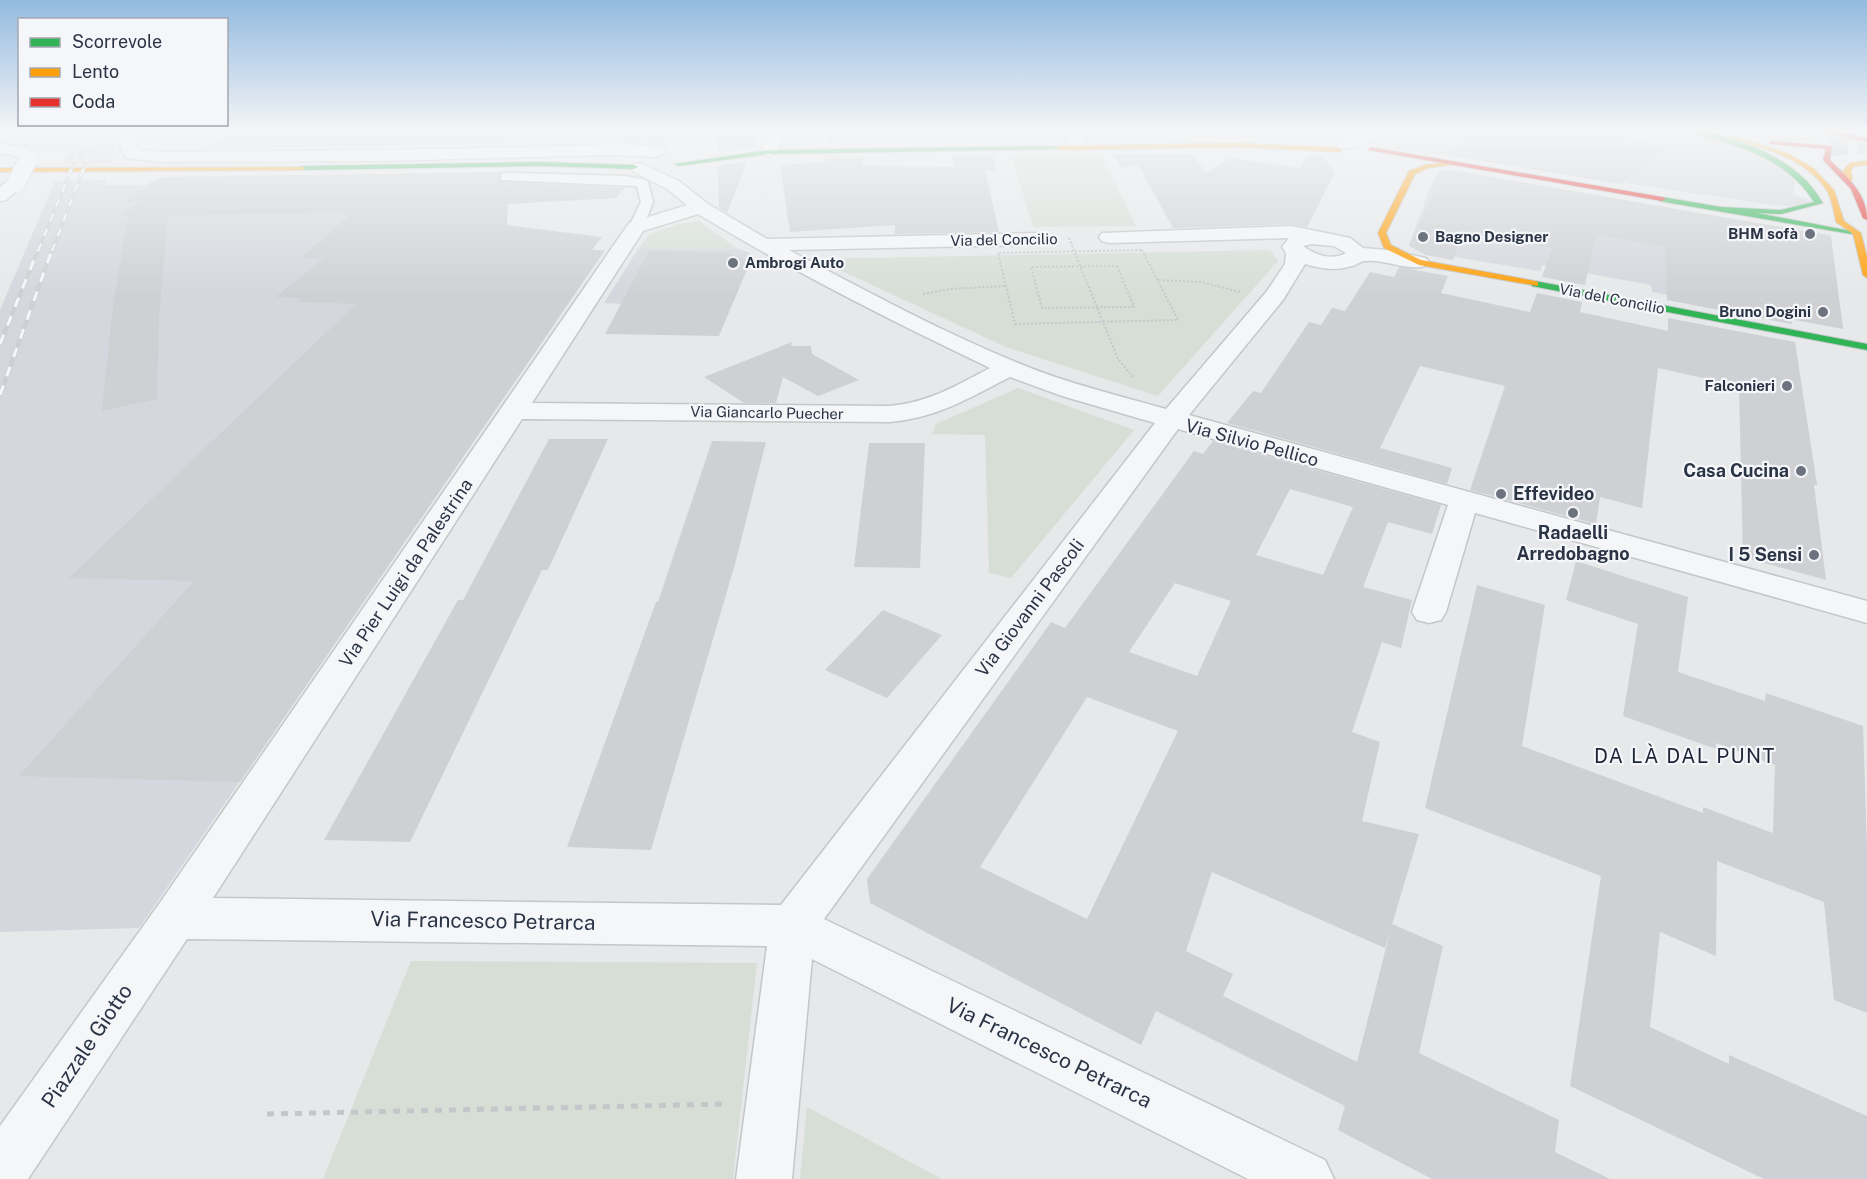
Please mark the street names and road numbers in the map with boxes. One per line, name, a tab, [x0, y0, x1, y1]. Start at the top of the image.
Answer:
street label: Via del Concilio	[950, 230, 1058, 249]
street label: Via del Concilio	[1558, 280, 1666, 317]
street label: Via Giancarlo Puecher	[690, 403, 844, 422]
street label: Via Silvio Pellico	[1183, 415, 1321, 470]
street label: Via Pier Luigi da Palestrina	[335, 474, 477, 671]
street label: Via Giovanni Pascoli	[971, 535, 1088, 681]
street label: Via Francesco Petrarca	[370, 906, 596, 935]
street label: Piazzale Giotto	[36, 979, 137, 1112]
street label: Via Francesco Petrarca	[943, 992, 1156, 1113]

